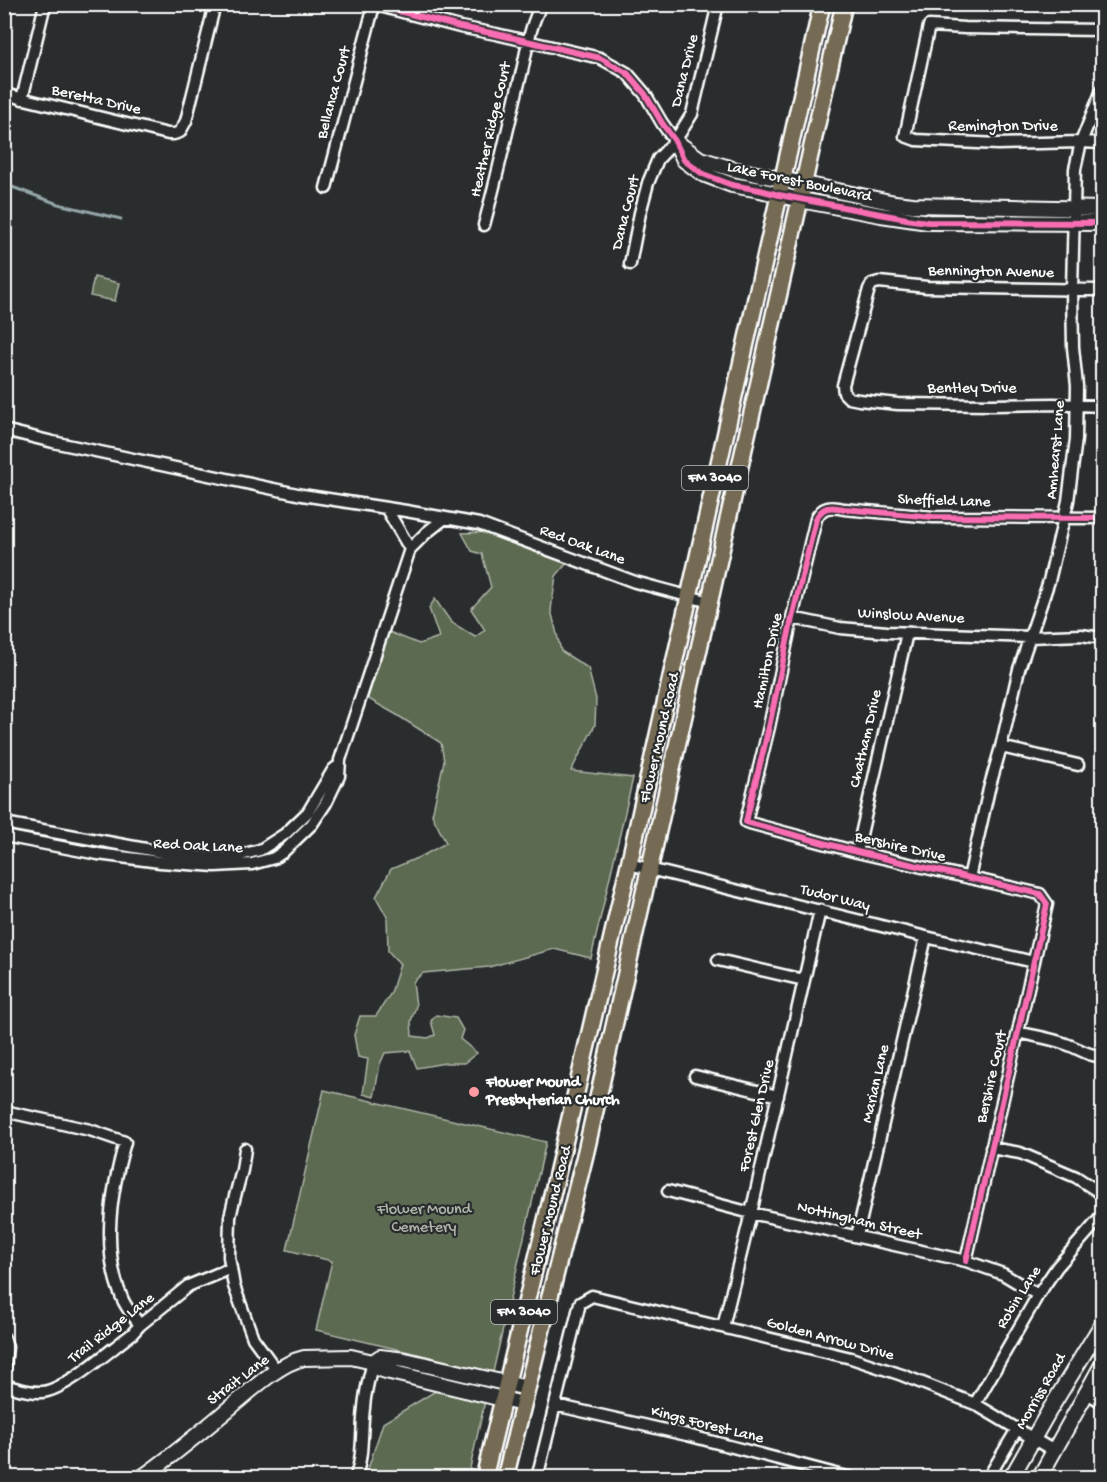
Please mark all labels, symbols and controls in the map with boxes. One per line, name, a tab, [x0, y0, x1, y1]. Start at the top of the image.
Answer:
street label: Dana Drive	[668, 32, 704, 110]
street label: Bellanca Court	[313, 43, 357, 142]
street label: Heather Ridge Court	[467, 59, 517, 199]
street label: Beretta Drive	[49, 81, 143, 121]
street label: Remington Drive	[948, 118, 1058, 137]
street label: Lake Forest Boulevard	[725, 158, 875, 208]
street label: Dana Court	[608, 172, 646, 253]
street label: Bennington Avenue	[927, 262, 1055, 284]
street label: Bentley Drive	[927, 380, 1017, 399]
street label: Amhearst Lane	[1043, 399, 1071, 500]
road number: FM 3040	[682, 466, 748, 490]
street label: Sheffield Lane	[897, 491, 992, 513]
street label: Red Oak Lane	[537, 522, 628, 571]
street label: Winslow Avenue	[857, 605, 966, 629]
street label: Hamilton Drive	[750, 611, 789, 711]
street label: Flower Mound Road	[637, 670, 686, 806]
street label: Chatham Drive	[846, 687, 888, 790]
street label: Bershire Drive	[852, 828, 948, 868]
street label: Red Oak Lane	[153, 835, 244, 859]
street label: Tudor Way	[797, 881, 872, 917]
street label: Bershire Court	[973, 1027, 1013, 1126]
street label: Marian Lane	[859, 1042, 895, 1125]
street label: Forest Glen Drive	[736, 1057, 780, 1175]
place label: Flower Mound Presbyterian Church	[485, 1074, 620, 1111]
marker: Flower Mound Presbyterian Church	[467, 1085, 481, 1099]
street label: Flower Mound Road	[526, 1143, 578, 1279]
street label: Nottingham Street	[795, 1198, 925, 1246]
park label: Flower Mound Cemetery	[376, 1201, 473, 1238]
street label: Robin Lane	[993, 1262, 1047, 1333]
street label: Trail Ridge Lane	[64, 1289, 160, 1369]
road number: FM 3040	[491, 1300, 557, 1324]
street label: Golden Arrow Drive	[764, 1314, 896, 1366]
street label: Morriss Road	[1013, 1349, 1072, 1433]
street label: Strait Lane	[204, 1351, 274, 1411]
street label: Kings Forest Lane	[648, 1403, 766, 1449]

